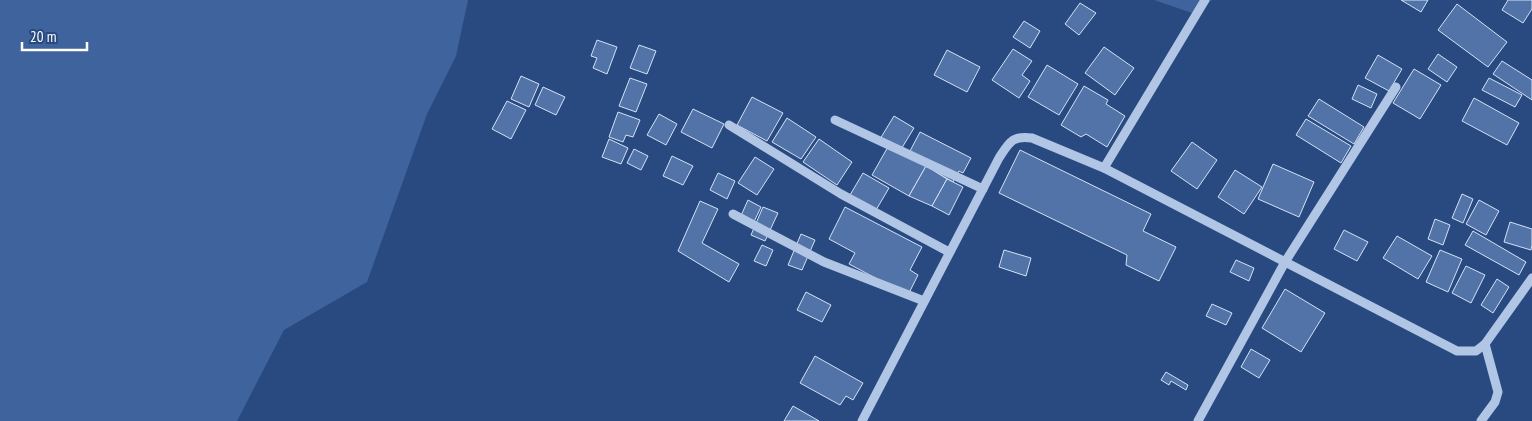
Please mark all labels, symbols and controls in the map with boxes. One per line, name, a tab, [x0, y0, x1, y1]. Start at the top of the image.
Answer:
scale bar	[22, 20, 88, 52]
text: 20 m	[30, 27, 56, 46]

